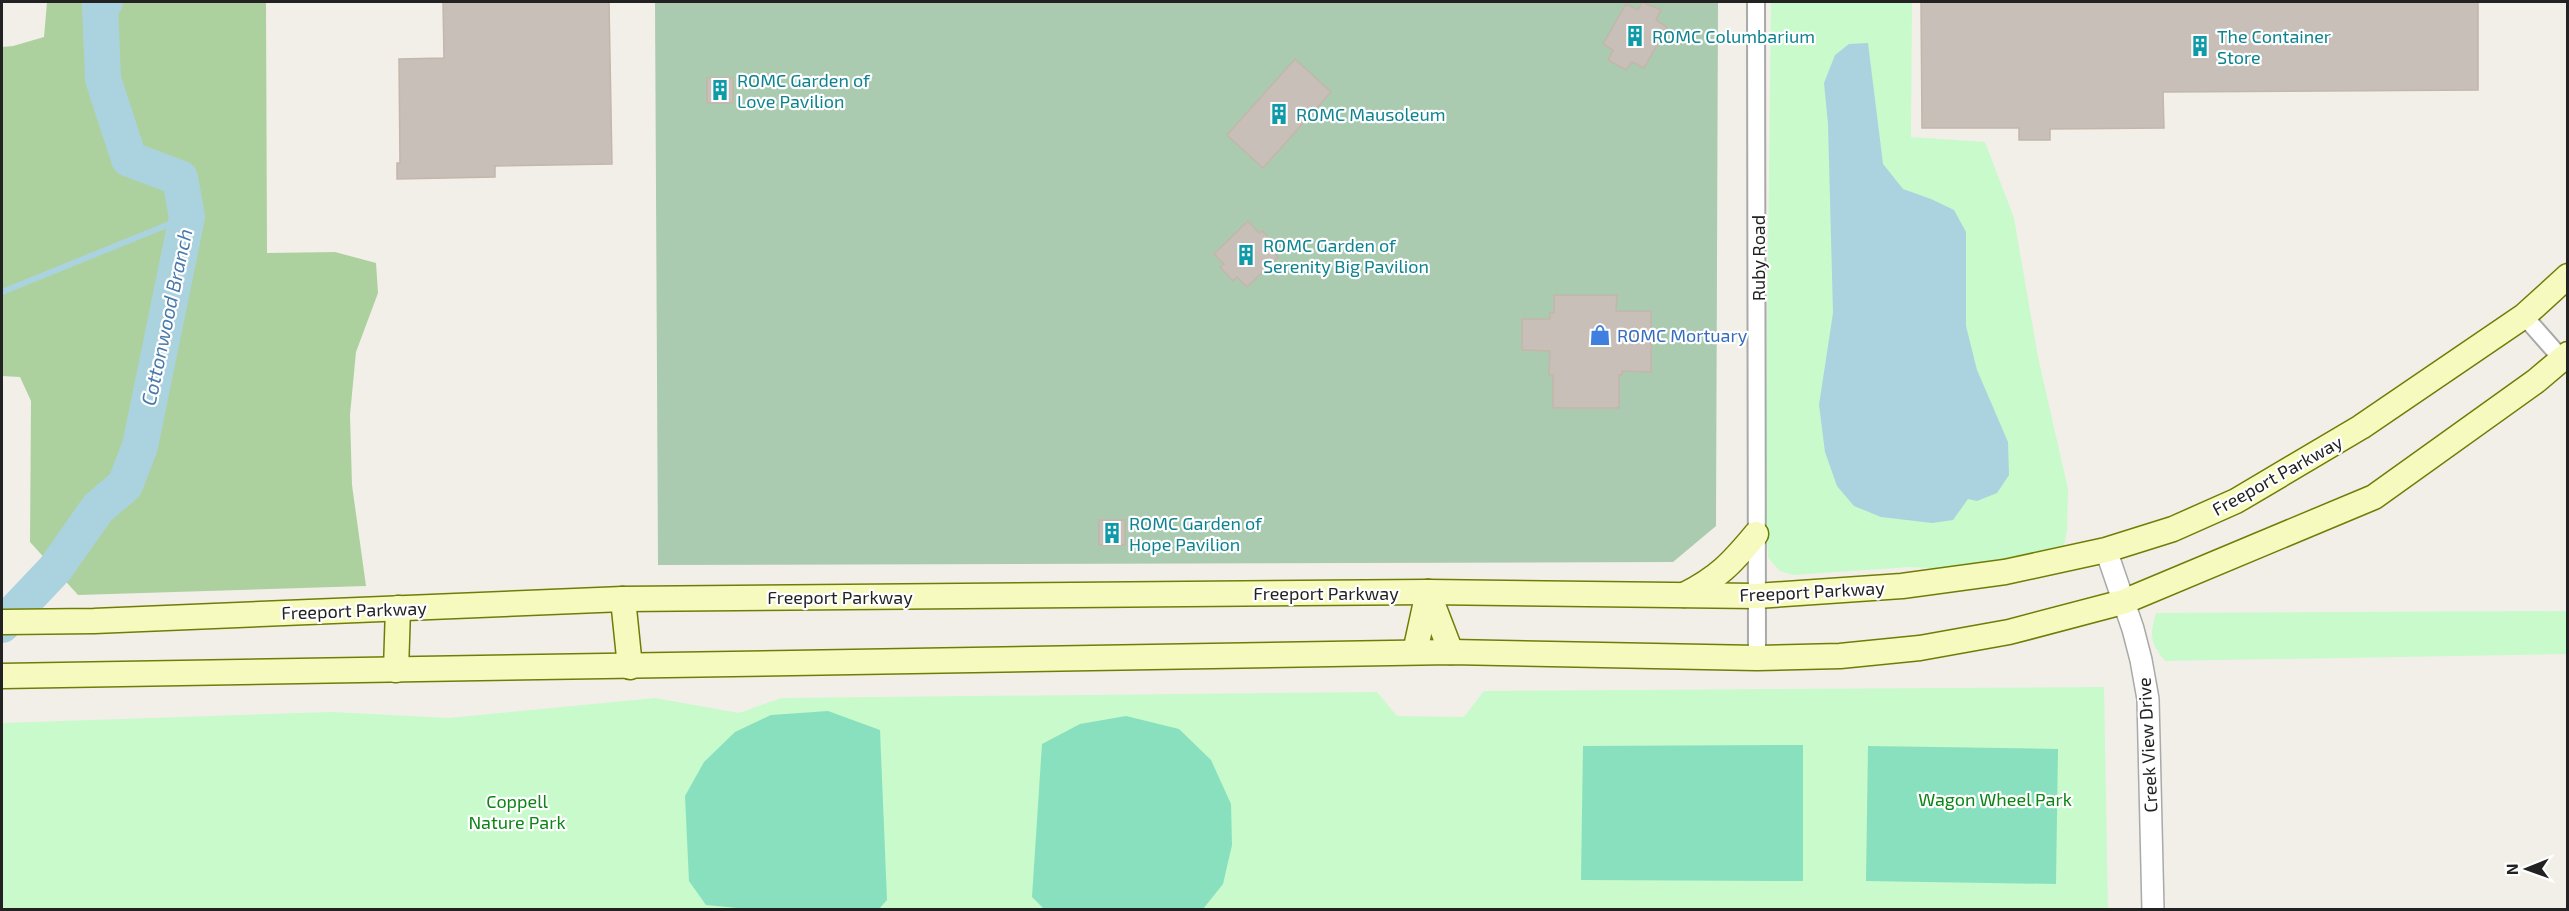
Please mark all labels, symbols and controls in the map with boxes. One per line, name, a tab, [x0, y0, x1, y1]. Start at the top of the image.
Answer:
building icon: ROMC Columbarium	[1623, 24, 1647, 48]
place label: ROMC Columbarium	[1652, 25, 1815, 47]
place label: The Container Store	[2217, 25, 2331, 68]
building icon: The Container Store	[2188, 34, 2212, 58]
place label: ROMC Garden of Love Pavilion	[737, 69, 871, 112]
building icon: ROMC Garden of Love Pavilion	[708, 78, 732, 102]
building icon: ROMC Mausoleum	[1267, 102, 1291, 126]
place label: ROMC Mausoleum	[1296, 103, 1446, 125]
street label: Ruby Road	[1747, 215, 1769, 301]
water label: Cottonwood Branch	[136, 226, 196, 408]
place label: ROMC Garden of Serenity Big Pavilion	[1263, 234, 1429, 277]
building icon: ROMC Garden of Serenity Big Pavilion	[1234, 243, 1258, 267]
shop icon: ROMC Mortuary	[1588, 323, 1612, 347]
place label: ROMC Mortuary	[1617, 324, 1748, 346]
street label: Freeport Parkway	[2208, 430, 2346, 520]
place label: ROMC Garden of Hope Pavilion	[1129, 512, 1263, 555]
building icon: ROMC Garden of Hope Pavilion	[1100, 521, 1124, 545]
street label: Freeport Parkway	[1739, 576, 1886, 606]
street label: Freeport Parkway	[1253, 582, 1399, 604]
street label: Freeport Parkway	[767, 586, 913, 608]
street label: Freeport Parkway	[281, 596, 428, 624]
street label: Creek View Drive	[2132, 677, 2162, 813]
park label: Wagon Wheel Park	[1918, 788, 2072, 810]
park label: Coppell Nature Park	[468, 790, 566, 833]
north arrow	[2497, 839, 2557, 899]
text: N	[2502, 863, 2521, 875]

